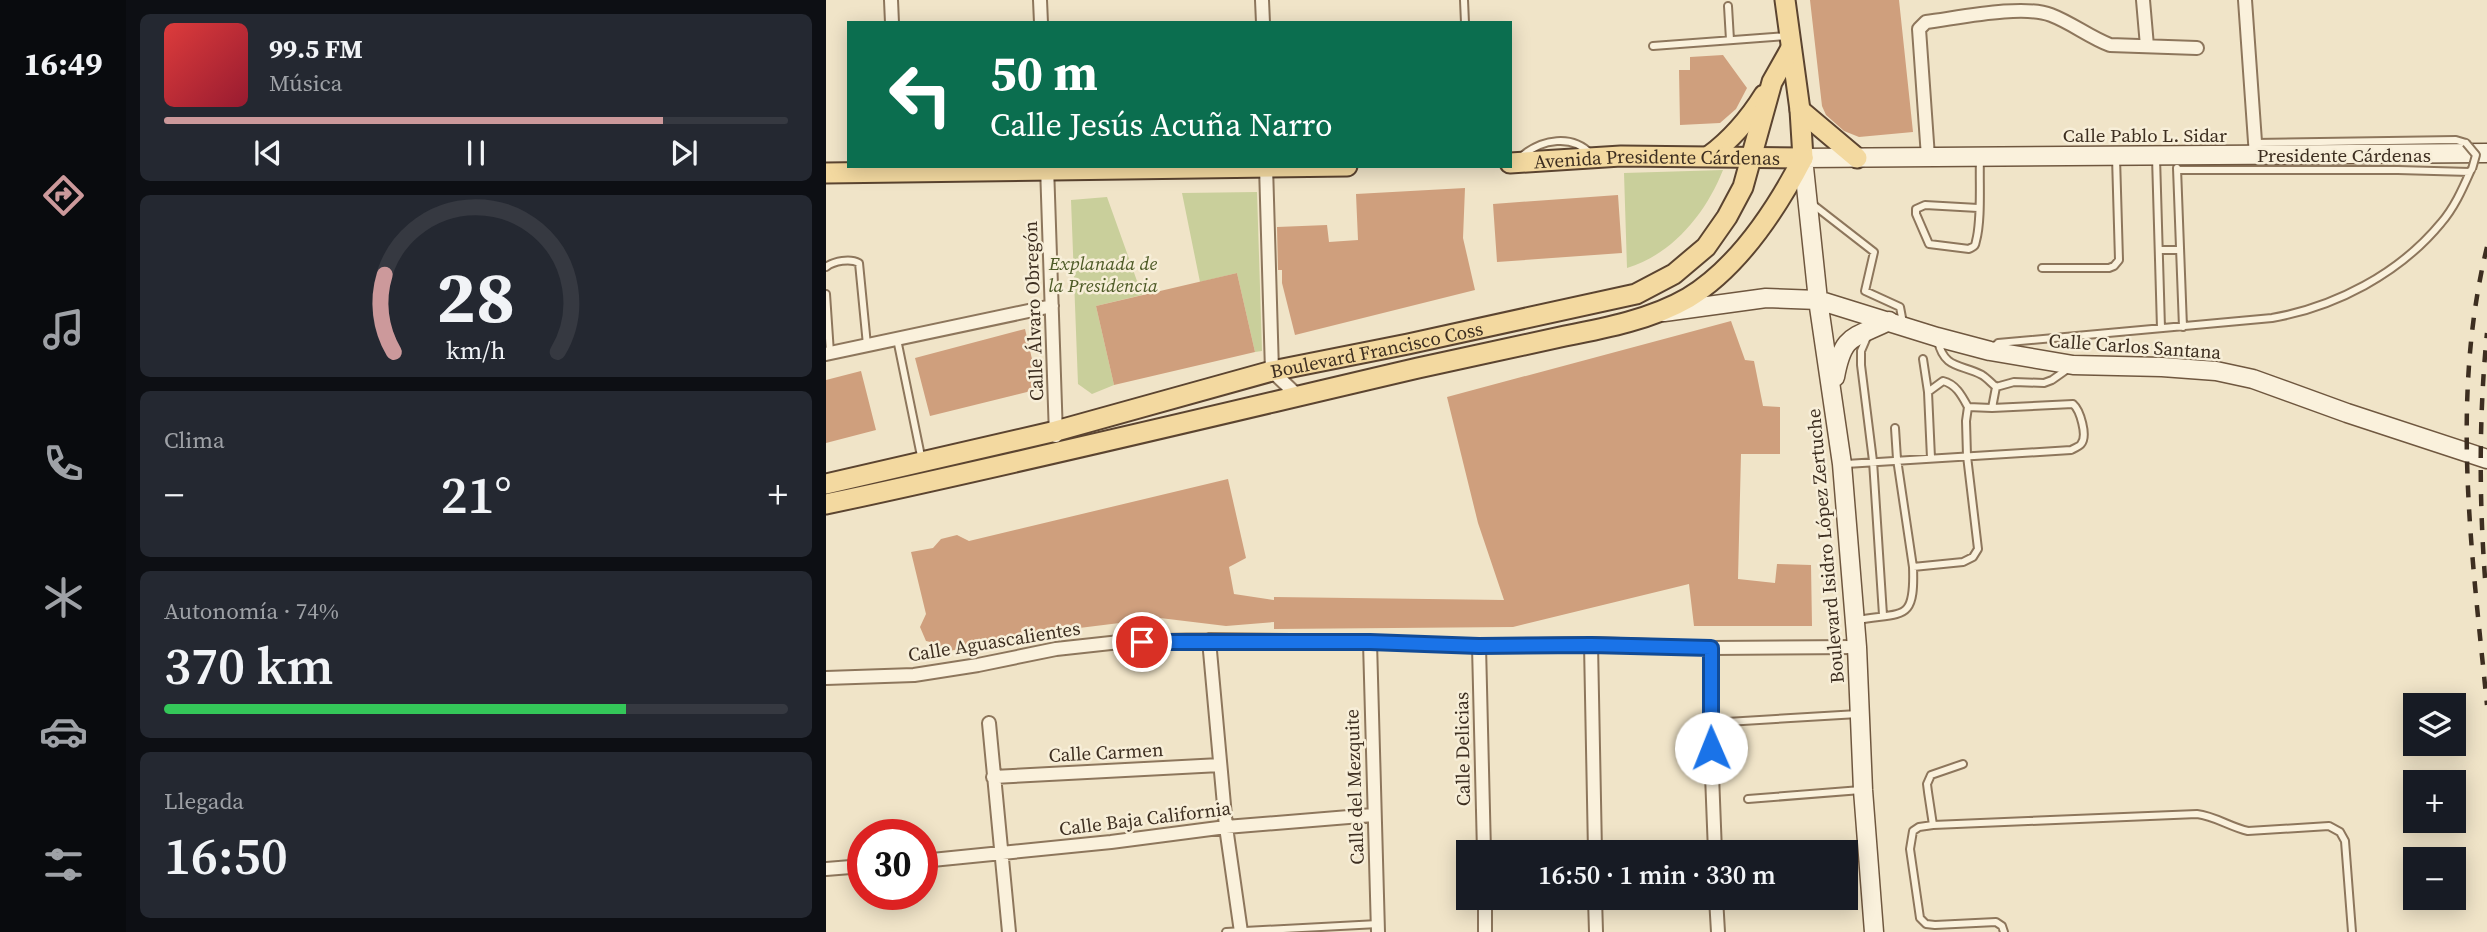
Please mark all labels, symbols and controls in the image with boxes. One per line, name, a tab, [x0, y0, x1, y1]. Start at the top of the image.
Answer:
text: 99.5 FM	[269, 31, 363, 67]
text: 50 m	[990, 39, 1098, 106]
text: 16:49	[24, 42, 102, 86]
icon: left	[875, 49, 966, 140]
text: Música	[269, 67, 342, 99]
text: Calle Jesús Acuña Narro	[990, 103, 1332, 147]
street label: Calle Pablo L. Sidar	[2063, 122, 2227, 148]
icon: previous	[249, 134, 287, 172]
icon: pause	[457, 134, 495, 172]
icon: next	[665, 134, 703, 172]
street label: Presidente Cárdenas	[2257, 142, 2431, 168]
street label: Avenida Presidente Cárdenas	[1533, 143, 1780, 174]
icon: directions	[39, 171, 88, 220]
street label: Calle Álvaro Obregón	[1017, 220, 1049, 402]
text: 28	[437, 247, 515, 346]
park label: Explanada de la Presidencia	[1048, 250, 1158, 298]
icon: music	[39, 305, 88, 354]
street label: Boulevard Francisco Coss	[1268, 315, 1485, 384]
street label: Calle Carlos Santana	[2048, 327, 2222, 365]
text: km/h	[446, 332, 506, 366]
street label: Boulevard Isidro López Zertuche	[1800, 408, 1850, 684]
text: Clima	[164, 424, 225, 456]
icon: phone	[39, 439, 88, 488]
text: 21°	[440, 459, 512, 530]
text: −	[164, 469, 184, 521]
text: +	[768, 469, 788, 521]
icon: climate	[39, 573, 88, 622]
text: Autonomía · 74%	[164, 595, 339, 627]
pin	[1112, 612, 1172, 672]
street label: Calle Aguascalientes	[906, 615, 1082, 667]
icon: arrive	[1123, 623, 1161, 661]
text: 370 km	[164, 630, 333, 701]
street label: Calle Delicias	[1448, 692, 1476, 806]
map controls	[2403, 693, 2466, 910]
button: layers	[2403, 693, 2466, 756]
icon: car	[39, 707, 88, 756]
street label: Calle del Mezquite	[1338, 709, 1370, 865]
position arrow	[1674, 711, 1748, 785]
street label: Calle Carmen	[1048, 736, 1164, 768]
button: +	[2403, 770, 2466, 833]
text: Llegada	[164, 785, 244, 817]
street label: Calle Baja California	[1058, 795, 1233, 841]
speed limit sign: 30	[847, 819, 938, 910]
text: 16:50	[164, 820, 288, 891]
icon: filters	[39, 840, 88, 889]
button: −	[2403, 847, 2466, 910]
text: 16:50 · 1 min · 330 m	[1538, 857, 1776, 893]

